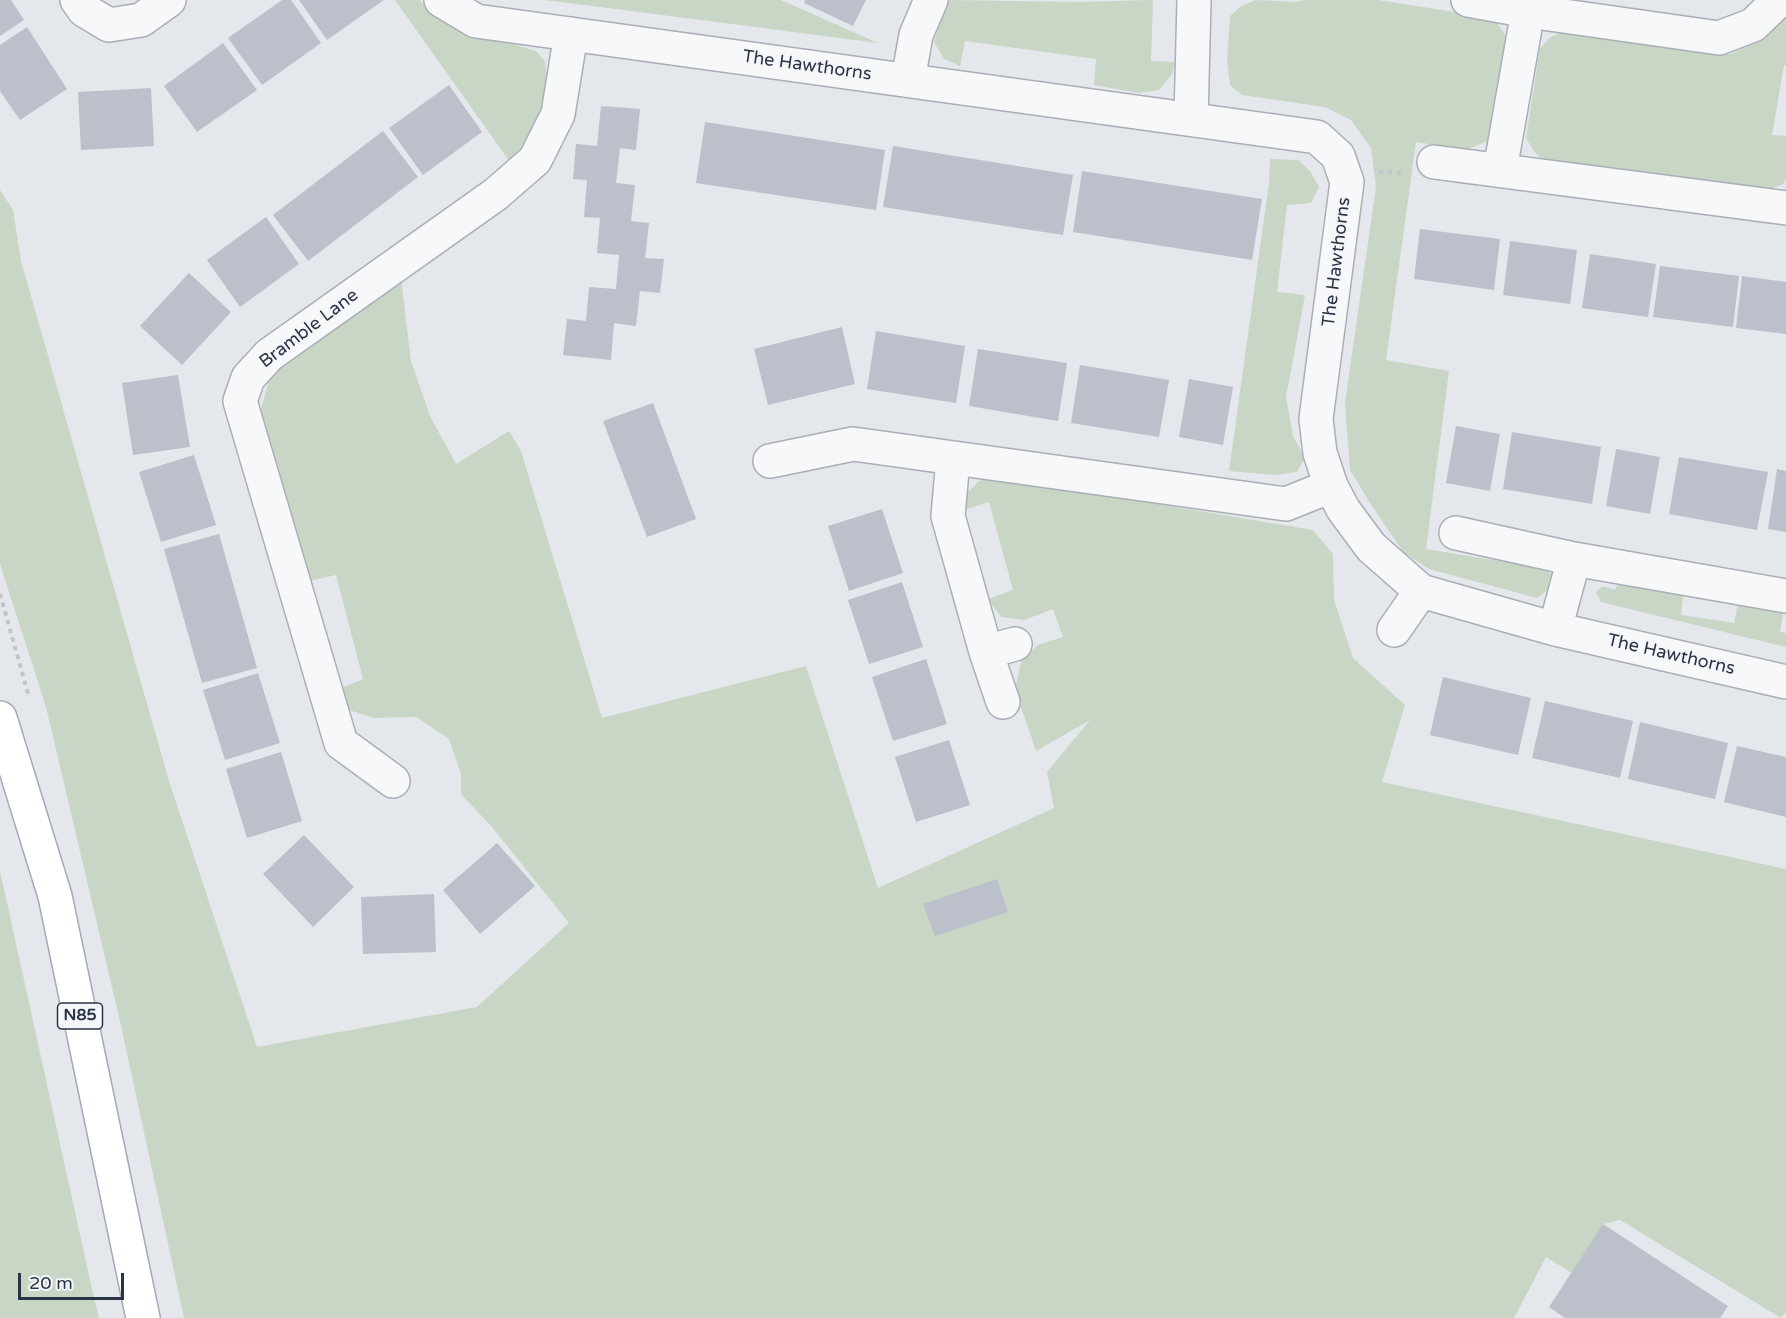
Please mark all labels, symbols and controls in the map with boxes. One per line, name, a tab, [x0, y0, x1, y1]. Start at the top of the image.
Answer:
street label: The Hawthorns	[741, 46, 873, 86]
street label: The Hawthorns	[1318, 196, 1356, 328]
street label: Bramble Lane	[255, 285, 363, 373]
street label: The Hawthorns	[1605, 630, 1737, 680]
road number: N85	[58, 1003, 103, 1029]
scale bar	[21, 1261, 128, 1299]
text: 20 m	[29, 1272, 73, 1294]

